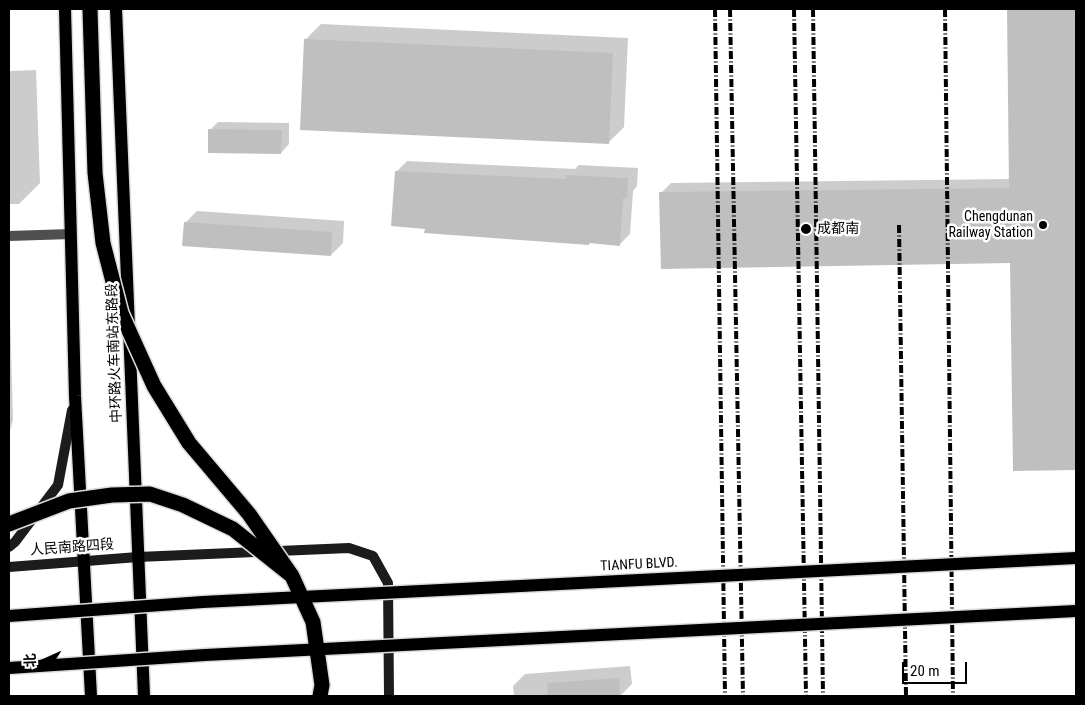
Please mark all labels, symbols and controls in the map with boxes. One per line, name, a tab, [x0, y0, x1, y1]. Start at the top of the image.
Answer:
place label: Chengdunan Railway Station	[948, 209, 1033, 242]
marker: Chengdunan Railway Station	[1037, 219, 1049, 231]
place label: 成都南	[817, 221, 859, 237]
marker: 成都南	[799, 222, 813, 236]
street label: 中环路火车南站东路段	[104, 283, 126, 423]
street label: 人民南路四段	[30, 537, 114, 559]
street label: TIANFU BLVD.	[600, 555, 678, 575]
north arrow	[20, 635, 70, 685]
scale bar	[905, 652, 970, 684]
text: 北	[22, 653, 38, 668]
text: 20 m	[910, 662, 940, 680]

